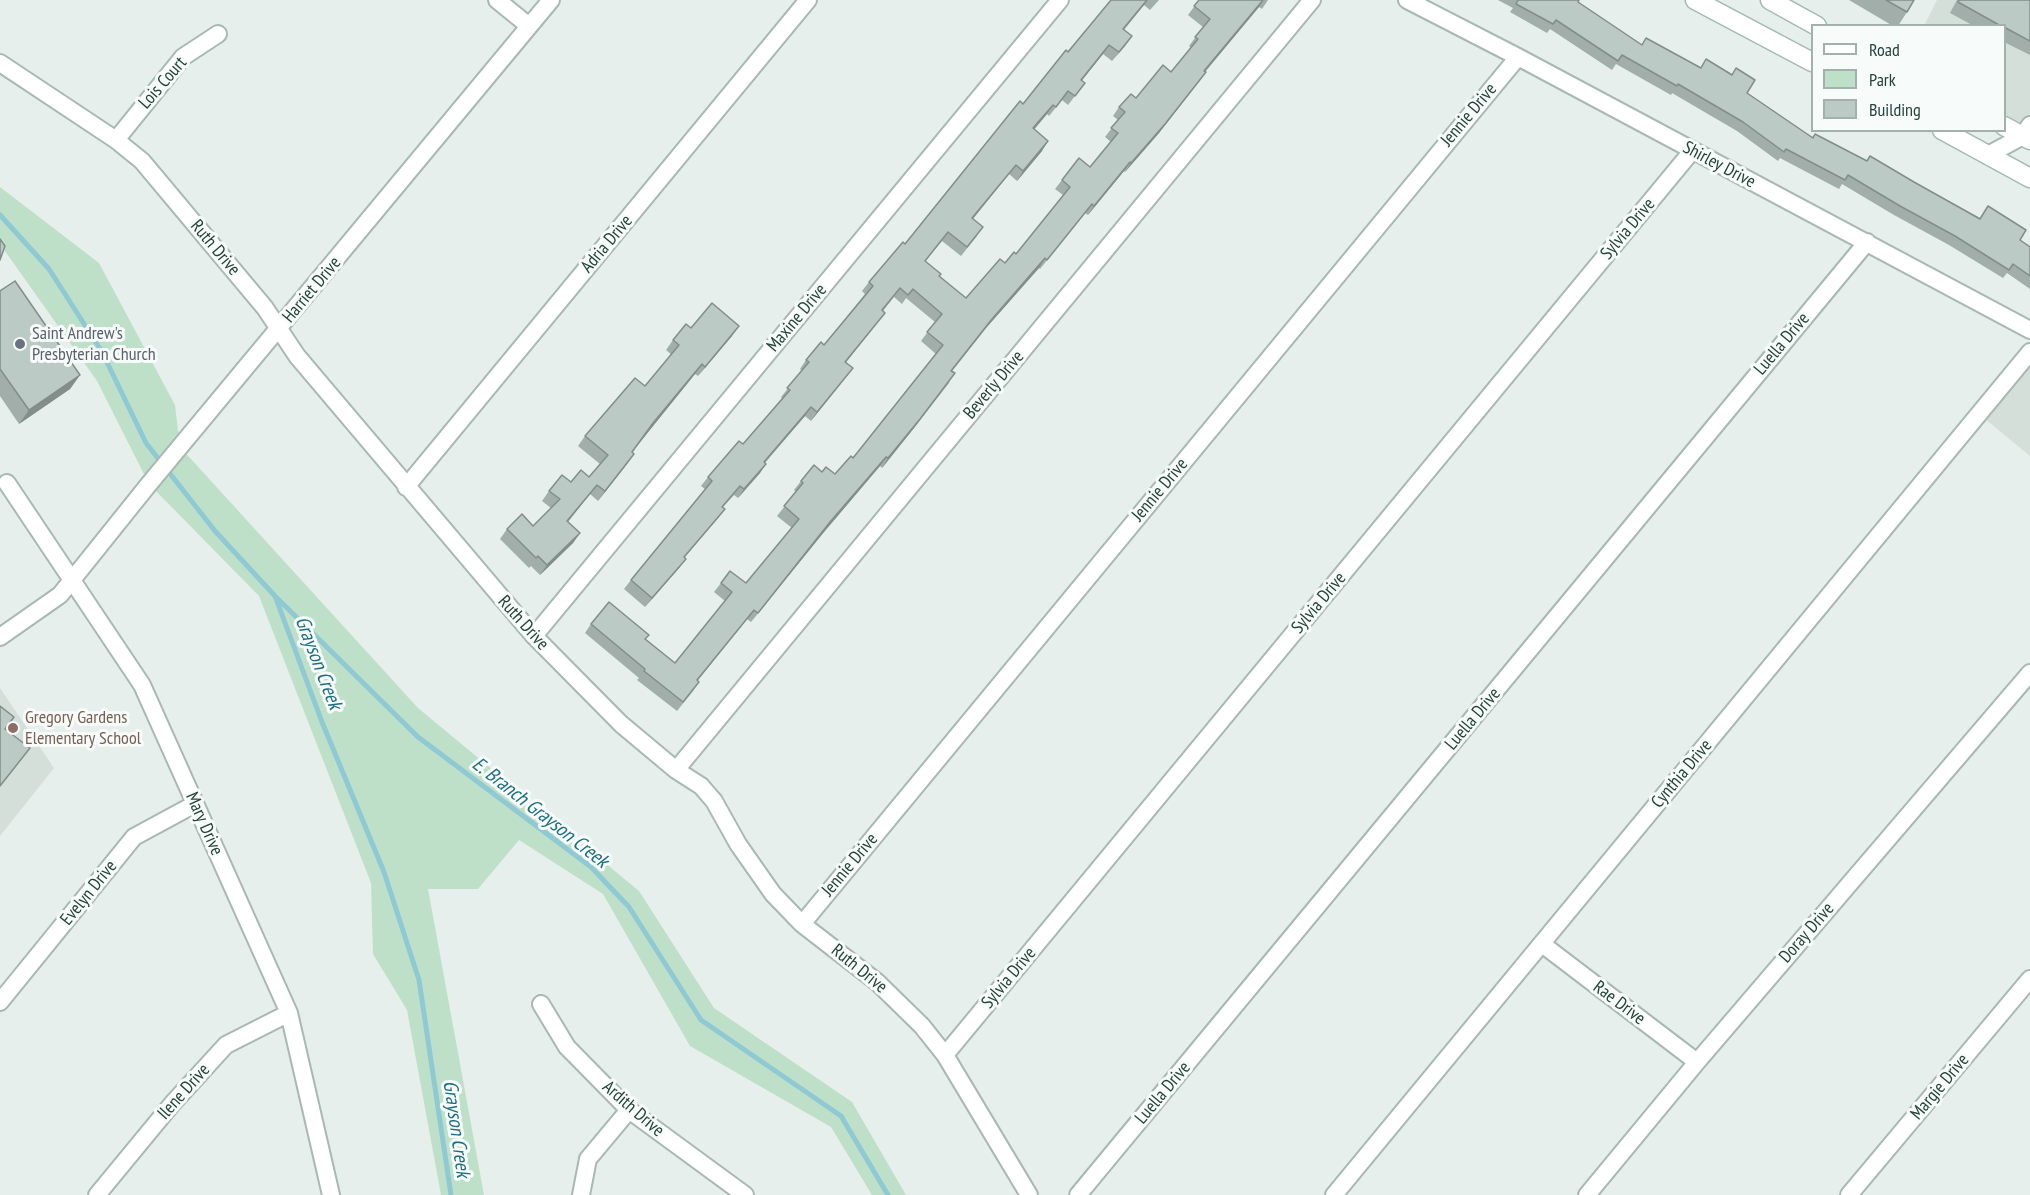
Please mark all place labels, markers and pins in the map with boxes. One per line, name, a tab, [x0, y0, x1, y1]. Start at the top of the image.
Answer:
place label: Saint Andrew's Presbyterian Church	[32, 323, 156, 366]
marker: Saint Andrew's Presbyterian Church	[13, 337, 27, 351]
place label: Gregory Gardens Elementary School	[25, 707, 141, 750]
marker: Gregory Gardens Elementary School	[6, 721, 20, 735]

